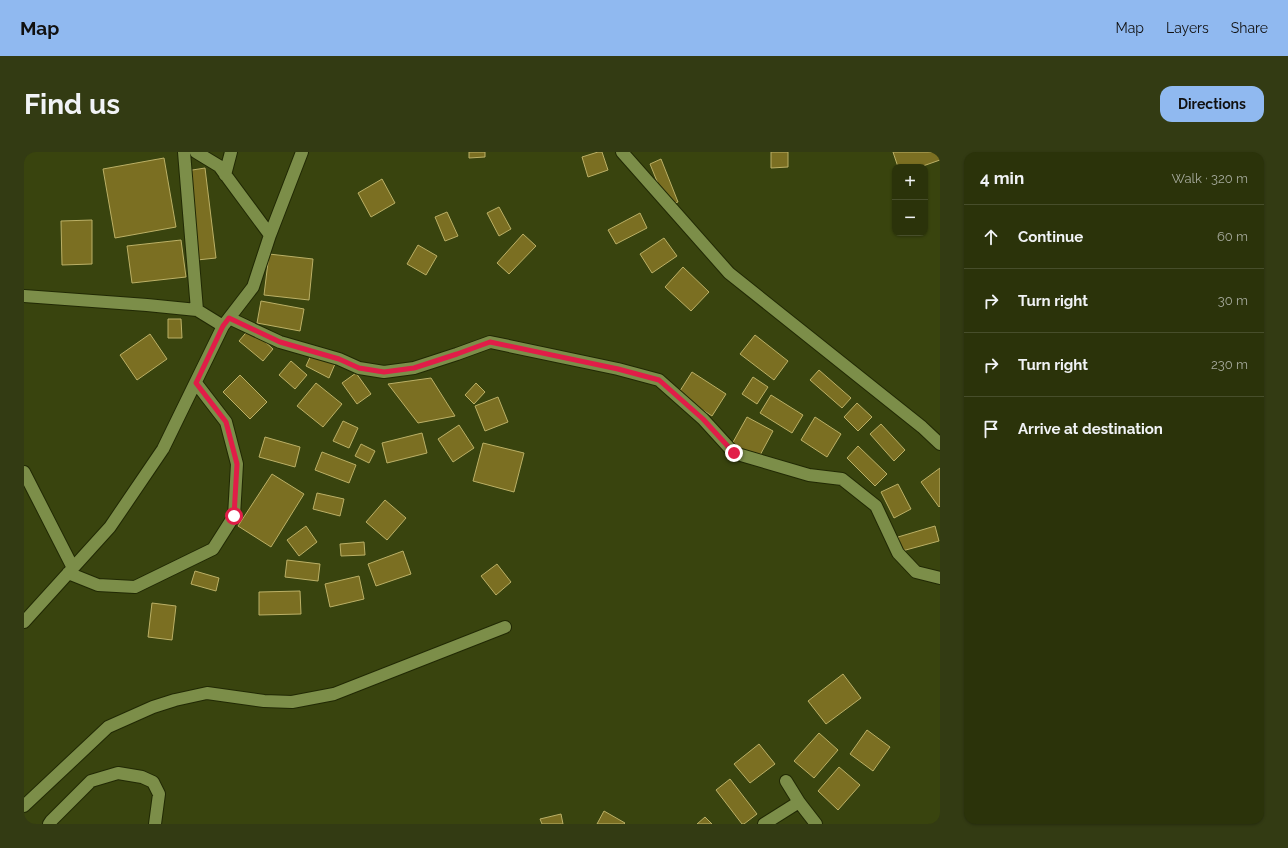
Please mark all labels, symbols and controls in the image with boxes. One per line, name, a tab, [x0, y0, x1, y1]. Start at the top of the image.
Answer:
text: Map	[20, 17, 59, 39]
text: Map	[1116, 20, 1144, 36]
text: Layers	[1166, 20, 1209, 36]
text: Share	[1231, 20, 1268, 36]
button: Directions	[1160, 86, 1264, 122]
text: Find us	[24, 88, 120, 121]
map controls	[892, 164, 928, 236]
button: +	[892, 164, 928, 200]
text: 4 min	[980, 168, 1024, 188]
text: Walk · 320 m	[1172, 171, 1248, 186]
button: −	[892, 200, 928, 236]
icon: ahead	[980, 226, 1002, 248]
text: Continue	[1018, 228, 1083, 246]
text: 60 m	[1217, 229, 1248, 244]
icon: right	[980, 290, 1002, 312]
text: Turn right	[1018, 292, 1088, 310]
text: 30 m	[1218, 293, 1248, 308]
icon: right	[980, 354, 1002, 376]
text: Turn right	[1018, 356, 1088, 374]
text: 230 m	[1211, 357, 1248, 372]
icon: arrive	[980, 418, 1002, 440]
text: Arrive at destination	[1018, 420, 1163, 438]
route end	[725, 444, 743, 462]
route start	[225, 507, 243, 525]

